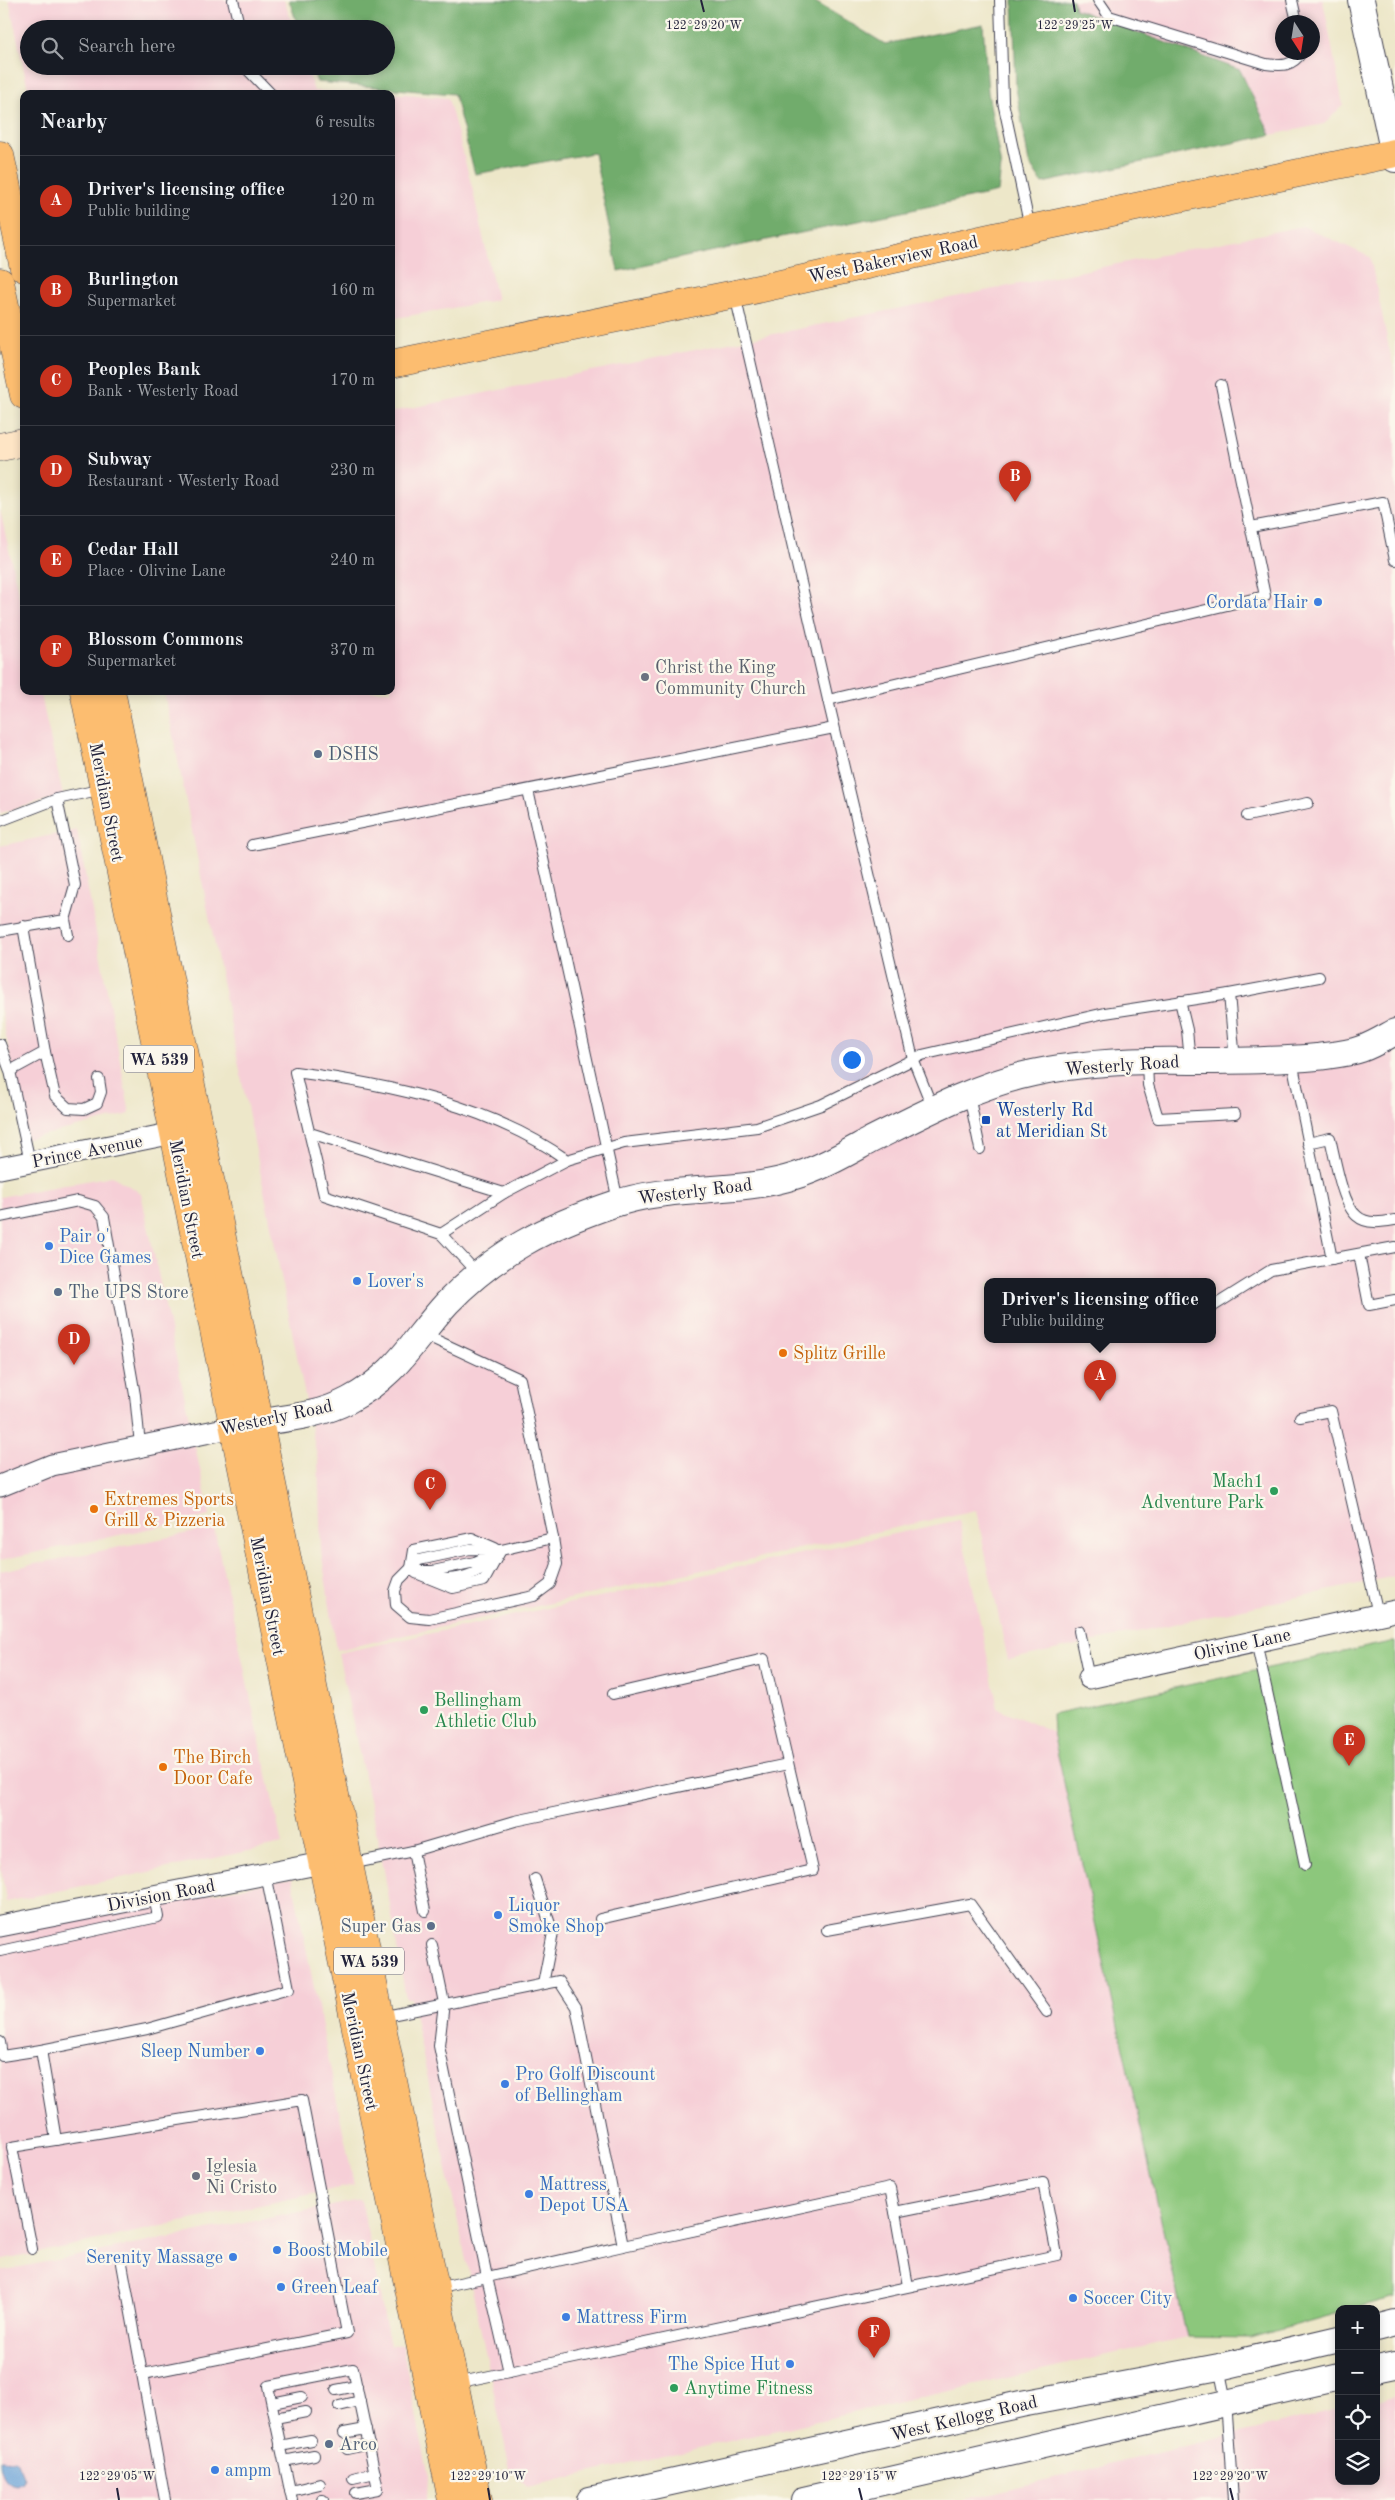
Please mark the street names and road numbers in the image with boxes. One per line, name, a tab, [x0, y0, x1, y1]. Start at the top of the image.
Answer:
street label: West Bakerview Road	[807, 233, 980, 287]
street label: Meridian Street	[86, 741, 126, 863]
road number: WA 539	[124, 1046, 194, 1072]
street label: Westerly Road	[1064, 1053, 1180, 1079]
street label: Prince Avenue	[30, 1132, 144, 1172]
street label: Meridian Street	[166, 1138, 206, 1260]
street label: Westerly Road	[637, 1176, 753, 1208]
street label: Westerly Road	[218, 1397, 334, 1439]
street label: Meridian Street	[247, 1535, 287, 1657]
street label: Olivine Lane	[1192, 1626, 1292, 1664]
street label: Division Road	[106, 1877, 217, 1915]
road number: WA 539	[334, 1948, 404, 1974]
street label: Meridian Street	[338, 1990, 380, 2112]
street label: West Kellogg Road	[889, 2393, 1039, 2445]

